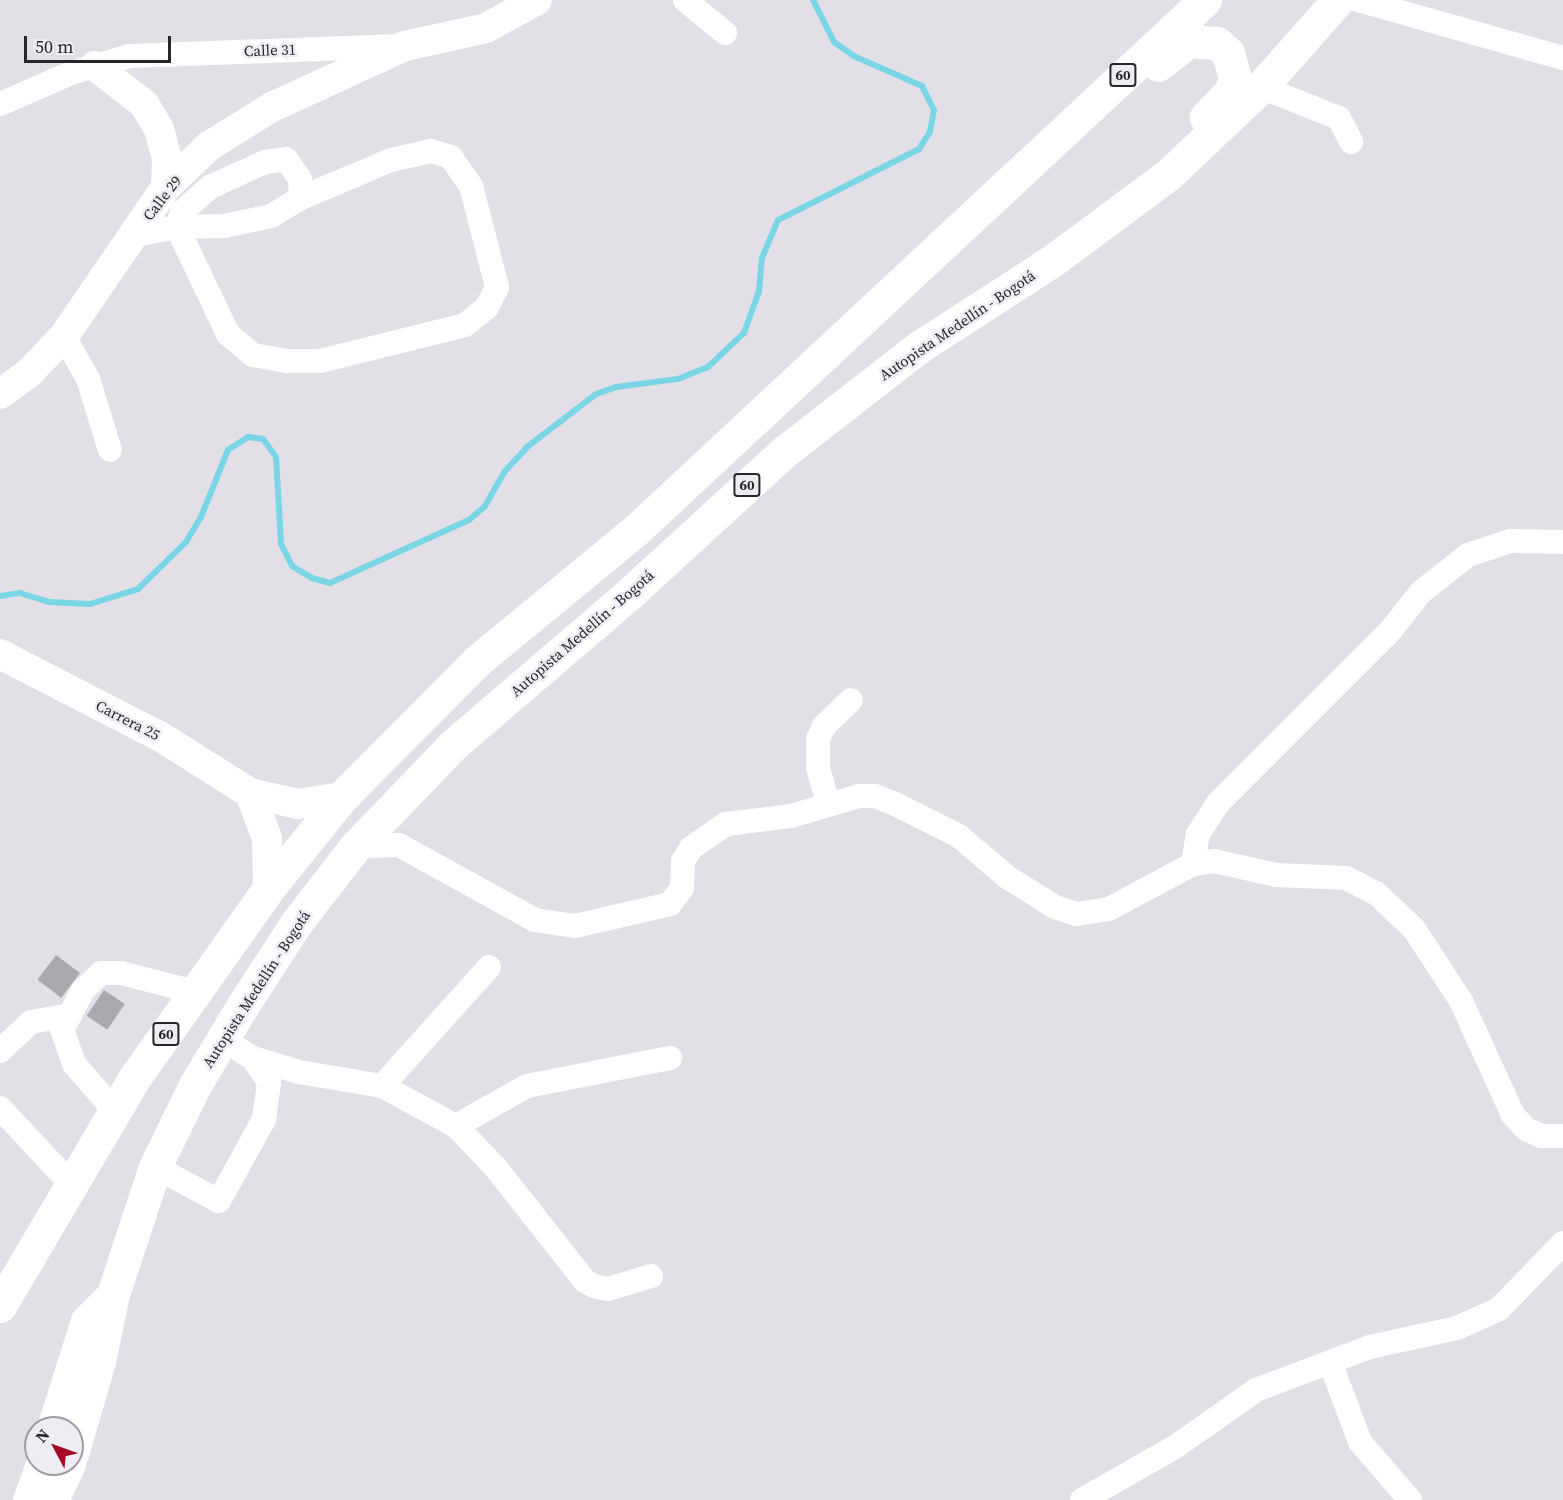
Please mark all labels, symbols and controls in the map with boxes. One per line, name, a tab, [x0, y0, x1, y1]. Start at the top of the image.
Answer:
scale bar	[27, 24, 174, 62]
text: 50 m	[35, 34, 73, 59]
street label: Calle 31	[244, 40, 296, 60]
road number: 60	[1108, 64, 1138, 86]
street label: Calle 29	[139, 172, 185, 224]
street label: Autopista Medellín - Bogotá	[876, 266, 1038, 384]
road number: 60	[732, 474, 762, 496]
street label: Autopista Medellín - Bogotá	[507, 566, 657, 700]
street label: Carrera 25	[93, 696, 163, 744]
street label: Autopista Medellín - Bogotá	[198, 907, 314, 1071]
road number: 60	[151, 1023, 181, 1045]
north arrow	[24, 1416, 84, 1476]
text: N	[30, 1424, 54, 1447]

